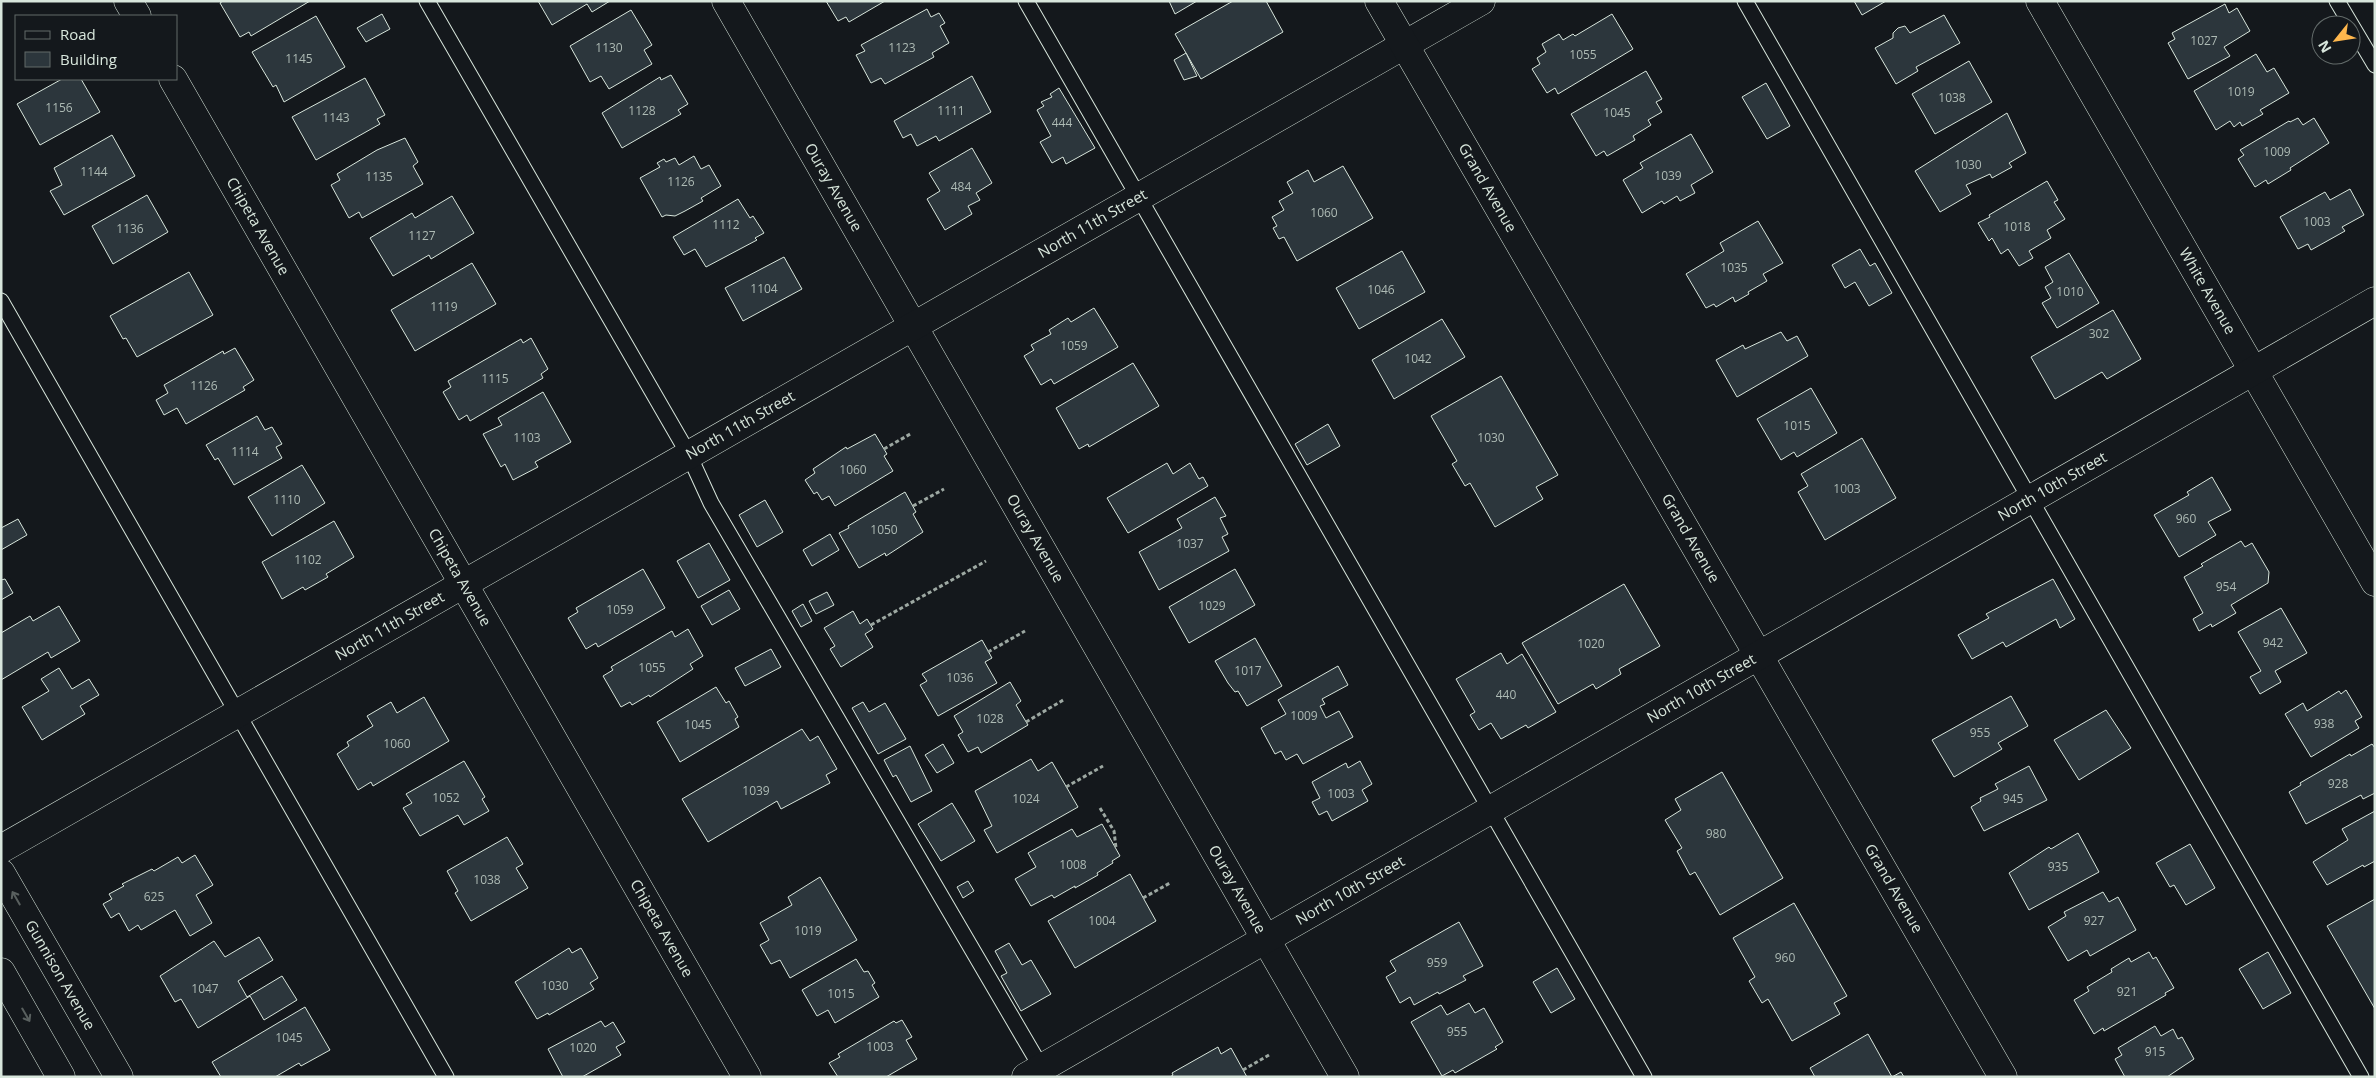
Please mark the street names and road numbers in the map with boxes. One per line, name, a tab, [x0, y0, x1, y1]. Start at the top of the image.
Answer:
street label: Ouray Avenue	[801, 139, 867, 235]
street label: Grand Avenue	[1454, 139, 1522, 236]
street label: Chipeta Avenue	[223, 173, 295, 279]
street label: North 11th Street	[1034, 184, 1150, 262]
street label: White Avenue	[2175, 244, 2241, 338]
street label: North 11th Street	[682, 385, 798, 464]
street label: North 10th Street	[1994, 447, 2110, 525]
street label: Grand Avenue	[1658, 489, 1725, 586]
street label: Ouray Avenue	[1003, 490, 1069, 586]
street label: Chipeta Avenue	[424, 524, 497, 630]
street label: North 11th Street	[331, 586, 447, 665]
street label: North 10th Street	[1643, 648, 1759, 727]
street label: Grand Avenue	[1861, 840, 1928, 936]
street label: Ouray Avenue	[1205, 841, 1271, 937]
street label: North 10th Street	[1292, 850, 1408, 929]
street label: Chipeta Avenue	[626, 875, 699, 981]
street label: Gunnison Avenue	[21, 916, 101, 1033]

